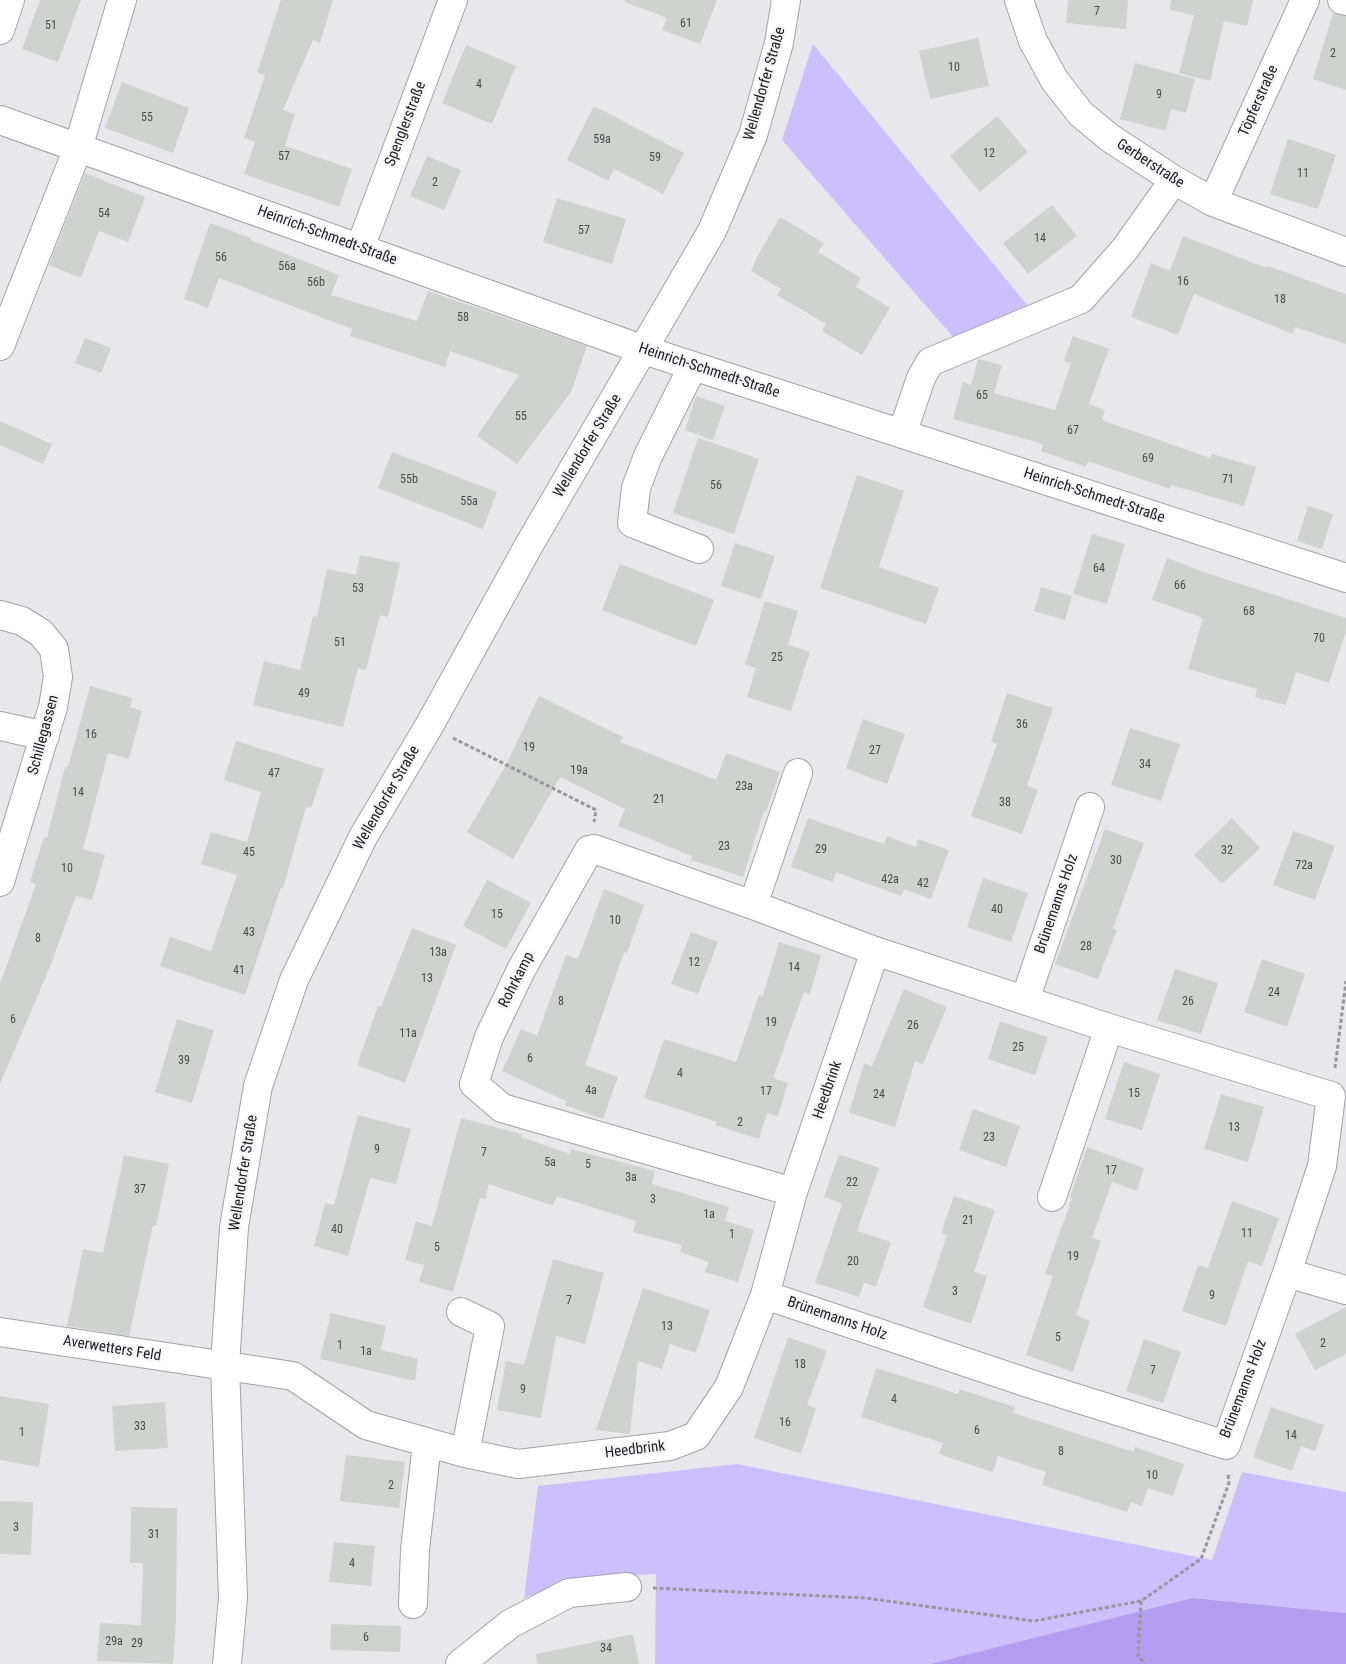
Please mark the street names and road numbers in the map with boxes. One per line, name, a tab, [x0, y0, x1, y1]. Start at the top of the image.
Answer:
street label: Wellendorfer Straße	[740, 25, 790, 143]
street label: Töpferstraße	[1235, 63, 1283, 139]
street label: Spenglerstraße	[382, 79, 430, 169]
street label: Gerberstraße	[1113, 135, 1187, 193]
street label: Heinrich-Schmedt-Straße	[255, 202, 399, 270]
street label: Heinrich-Schmedt-Straße	[636, 340, 782, 402]
street label: Wellendorfer Straße	[550, 391, 626, 501]
street label: Heinrich-Schmedt-Straße	[1021, 465, 1167, 527]
street label: Schillegassen	[25, 693, 63, 777]
street label: Wellendorfer Straße	[350, 743, 424, 853]
street label: Brünemanns Holz	[1031, 852, 1083, 956]
street label: Rohrkamp	[495, 949, 539, 1011]
street label: Heedbrink	[810, 1059, 846, 1121]
street label: Wellendorfer Straße	[226, 1114, 262, 1232]
street label: Brünemanns Holz	[785, 1293, 889, 1345]
street label: Averwetters Feld	[62, 1332, 162, 1366]
street label: Brünemanns Holz	[1217, 1337, 1271, 1441]
street label: Heedbrink	[604, 1437, 666, 1463]

